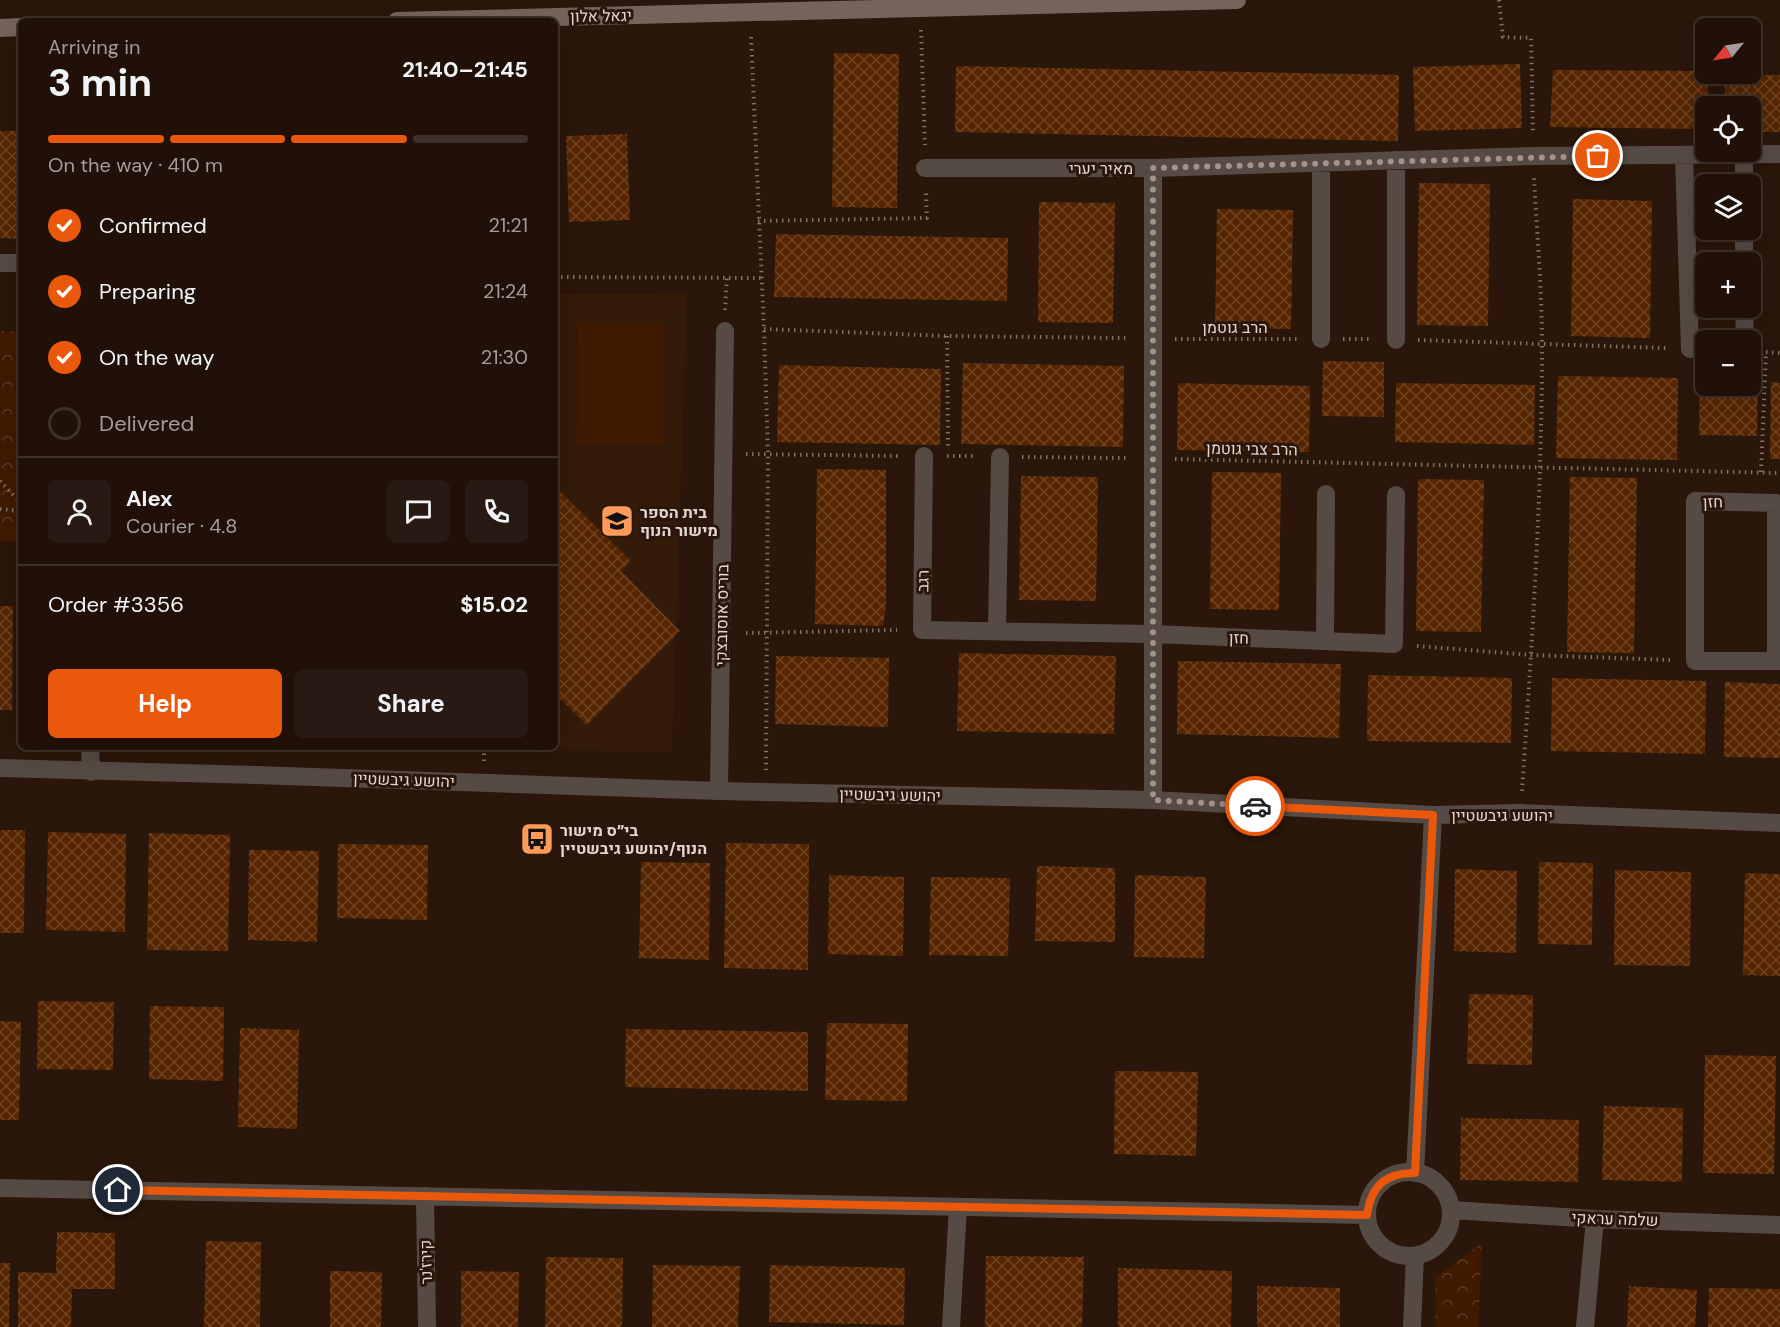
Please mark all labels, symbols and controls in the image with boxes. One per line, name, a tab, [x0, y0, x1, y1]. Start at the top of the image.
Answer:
street label: יגאל אלון	[570, 5, 632, 27]
north arrow	[1695, 18, 1761, 84]
map controls	[1695, 18, 1761, 396]
text: Arriving in	[48, 34, 140, 60]
text: 21:40–21:45	[402, 55, 528, 84]
text: 3 min	[48, 57, 152, 108]
button: locate	[1695, 96, 1761, 162]
pin	[1572, 130, 1623, 181]
icon: bag	[1581, 139, 1614, 172]
text: On the way · 410 m	[48, 152, 223, 178]
street label: מאיר יערי	[1069, 158, 1133, 179]
button: layers	[1695, 174, 1761, 240]
icon: check	[48, 209, 81, 242]
text: Confirmed	[99, 211, 207, 240]
text: 21:21	[488, 212, 528, 238]
button: +	[1695, 252, 1761, 318]
icon: check	[48, 275, 81, 308]
text: Preparing	[99, 277, 196, 306]
text: 21:24	[483, 278, 528, 304]
street label: הרב גוטמן	[1202, 317, 1268, 338]
button: −	[1695, 330, 1761, 396]
icon: check	[48, 341, 81, 374]
text: On the way	[99, 343, 214, 372]
text: 21:30	[481, 344, 528, 370]
text: Delivered	[99, 409, 194, 438]
street label: הרב צבי גוטמן	[1206, 438, 1298, 460]
button: person	[48, 480, 111, 543]
button: chat	[387, 480, 450, 543]
button: phone	[465, 480, 528, 543]
text: Alex	[126, 484, 173, 513]
street label: חזן	[1703, 491, 1723, 513]
place label: בית הספר מישור הנוף	[640, 502, 718, 541]
school or university icon: בית הספר מישור הנוף	[599, 503, 635, 539]
text: Courier · 4.8	[126, 513, 237, 539]
street label: בוריס אוסובצקי	[711, 563, 733, 666]
street label: רגב	[912, 570, 934, 592]
text: Order #3356	[48, 590, 184, 619]
text: $15.02	[460, 590, 528, 619]
street label: חזן	[1229, 627, 1249, 649]
button: Help	[48, 669, 282, 738]
button: Share	[294, 669, 528, 738]
street label: יהושע גיבשטיין	[353, 768, 455, 792]
courier	[1225, 776, 1285, 836]
street label: יהושע גיבשטיין	[839, 784, 941, 806]
icon: car	[1239, 790, 1272, 823]
street label: יהושע גיבשטיין	[1451, 805, 1553, 826]
place label: בי״ס מישור הנוף/יהושע גיבשטיין	[560, 820, 707, 859]
bus stop icon: בי״ס מישור הנוף/יהושע גיבשטיין	[519, 821, 555, 857]
pin	[92, 1164, 143, 1215]
icon: home	[101, 1173, 134, 1206]
street label: שלמה עראקי	[1571, 1207, 1659, 1231]
street label: קירז'נר	[415, 1240, 437, 1284]

